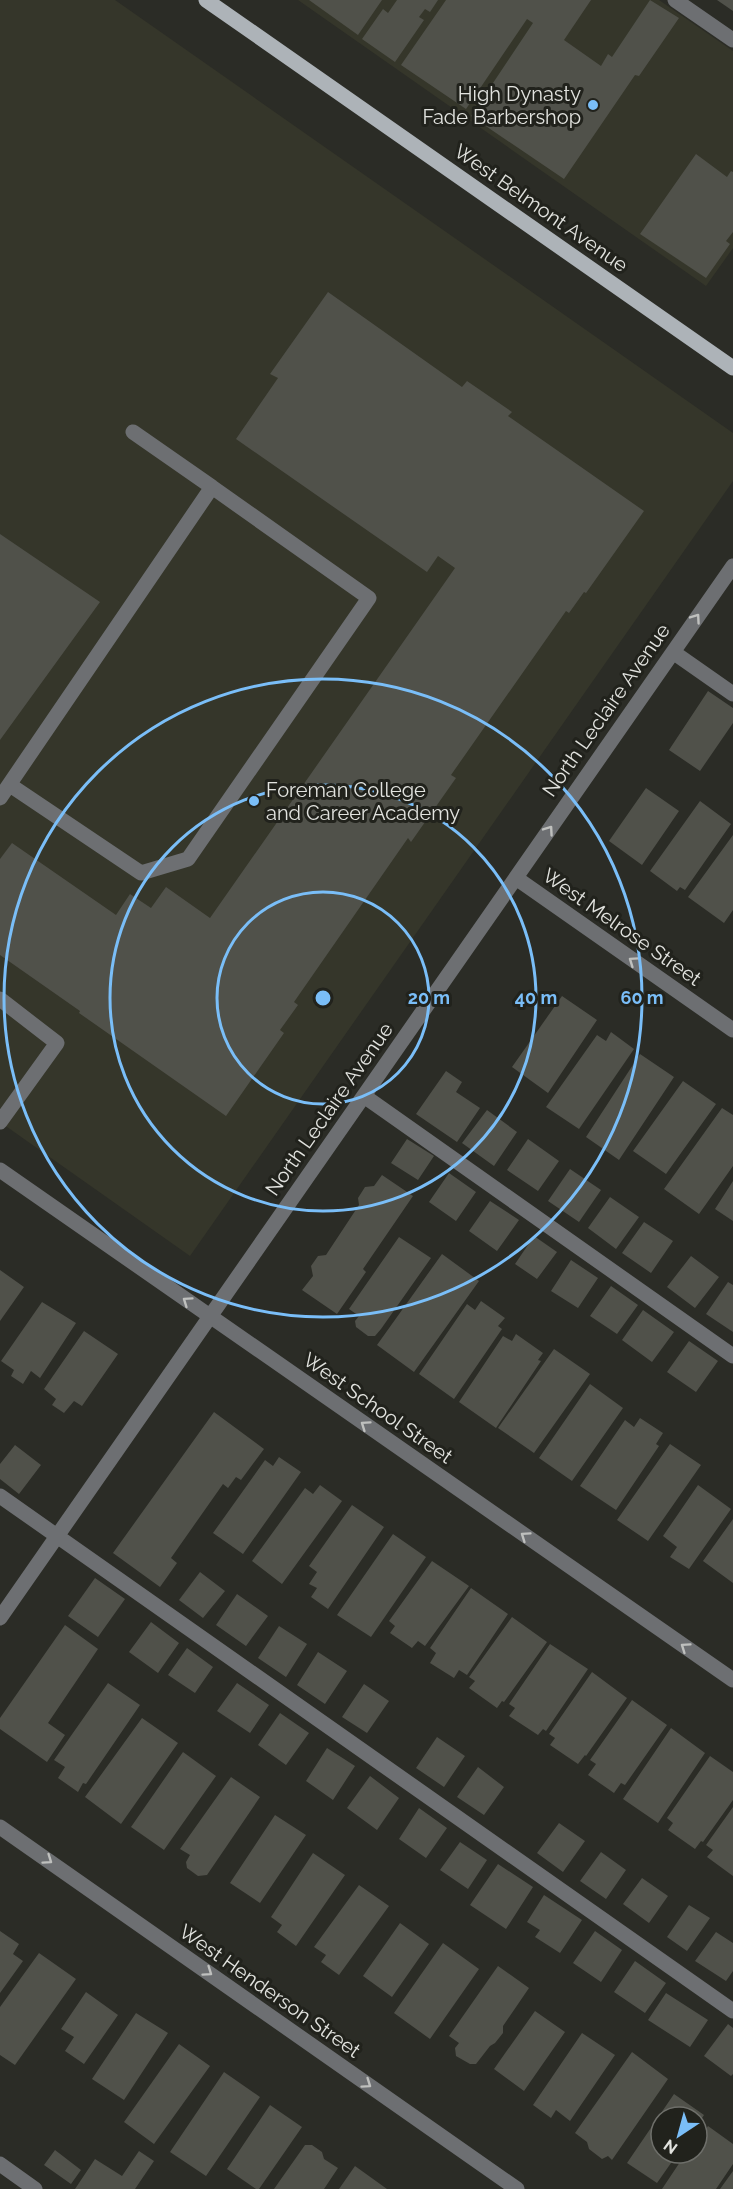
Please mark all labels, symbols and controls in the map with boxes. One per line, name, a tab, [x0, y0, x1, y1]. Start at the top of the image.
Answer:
place label: High Dynasty Fade Barbershop	[422, 82, 581, 129]
marker: High Dynasty Fade Barbershop	[586, 98, 600, 112]
street label: West Belmont Avenue	[450, 139, 633, 277]
one-way arrow	[689, 614, 700, 625]
street label: North Leclaire Avenue	[537, 619, 675, 801]
place label: Foreman College and Career Academy	[266, 778, 460, 825]
marker: Foreman College and Career Academy	[247, 794, 261, 808]
one-way arrow	[542, 826, 553, 837]
street label: West Melrose Street	[538, 863, 706, 991]
one-way arrow	[629, 957, 640, 968]
text: 20 m	[408, 987, 450, 1008]
text: 40 m	[515, 987, 557, 1008]
text: 60 m	[620, 987, 664, 1008]
centre of rings	[313, 988, 333, 1008]
street label: North Leclaire Avenue	[260, 1018, 398, 1200]
one-way arrow	[183, 1297, 194, 1308]
street label: West School Street	[299, 1347, 458, 1469]
one-way arrow	[360, 1421, 371, 1432]
one-way arrow	[520, 1532, 531, 1543]
one-way arrow	[681, 1643, 692, 1654]
one-way arrow	[41, 1853, 52, 1864]
street label: West Henderson Street	[175, 1919, 365, 2063]
one-way arrow	[201, 1965, 212, 1976]
one-way arrow	[361, 2077, 372, 2088]
north arrow	[649, 2105, 709, 2165]
text: N	[660, 2135, 681, 2158]

